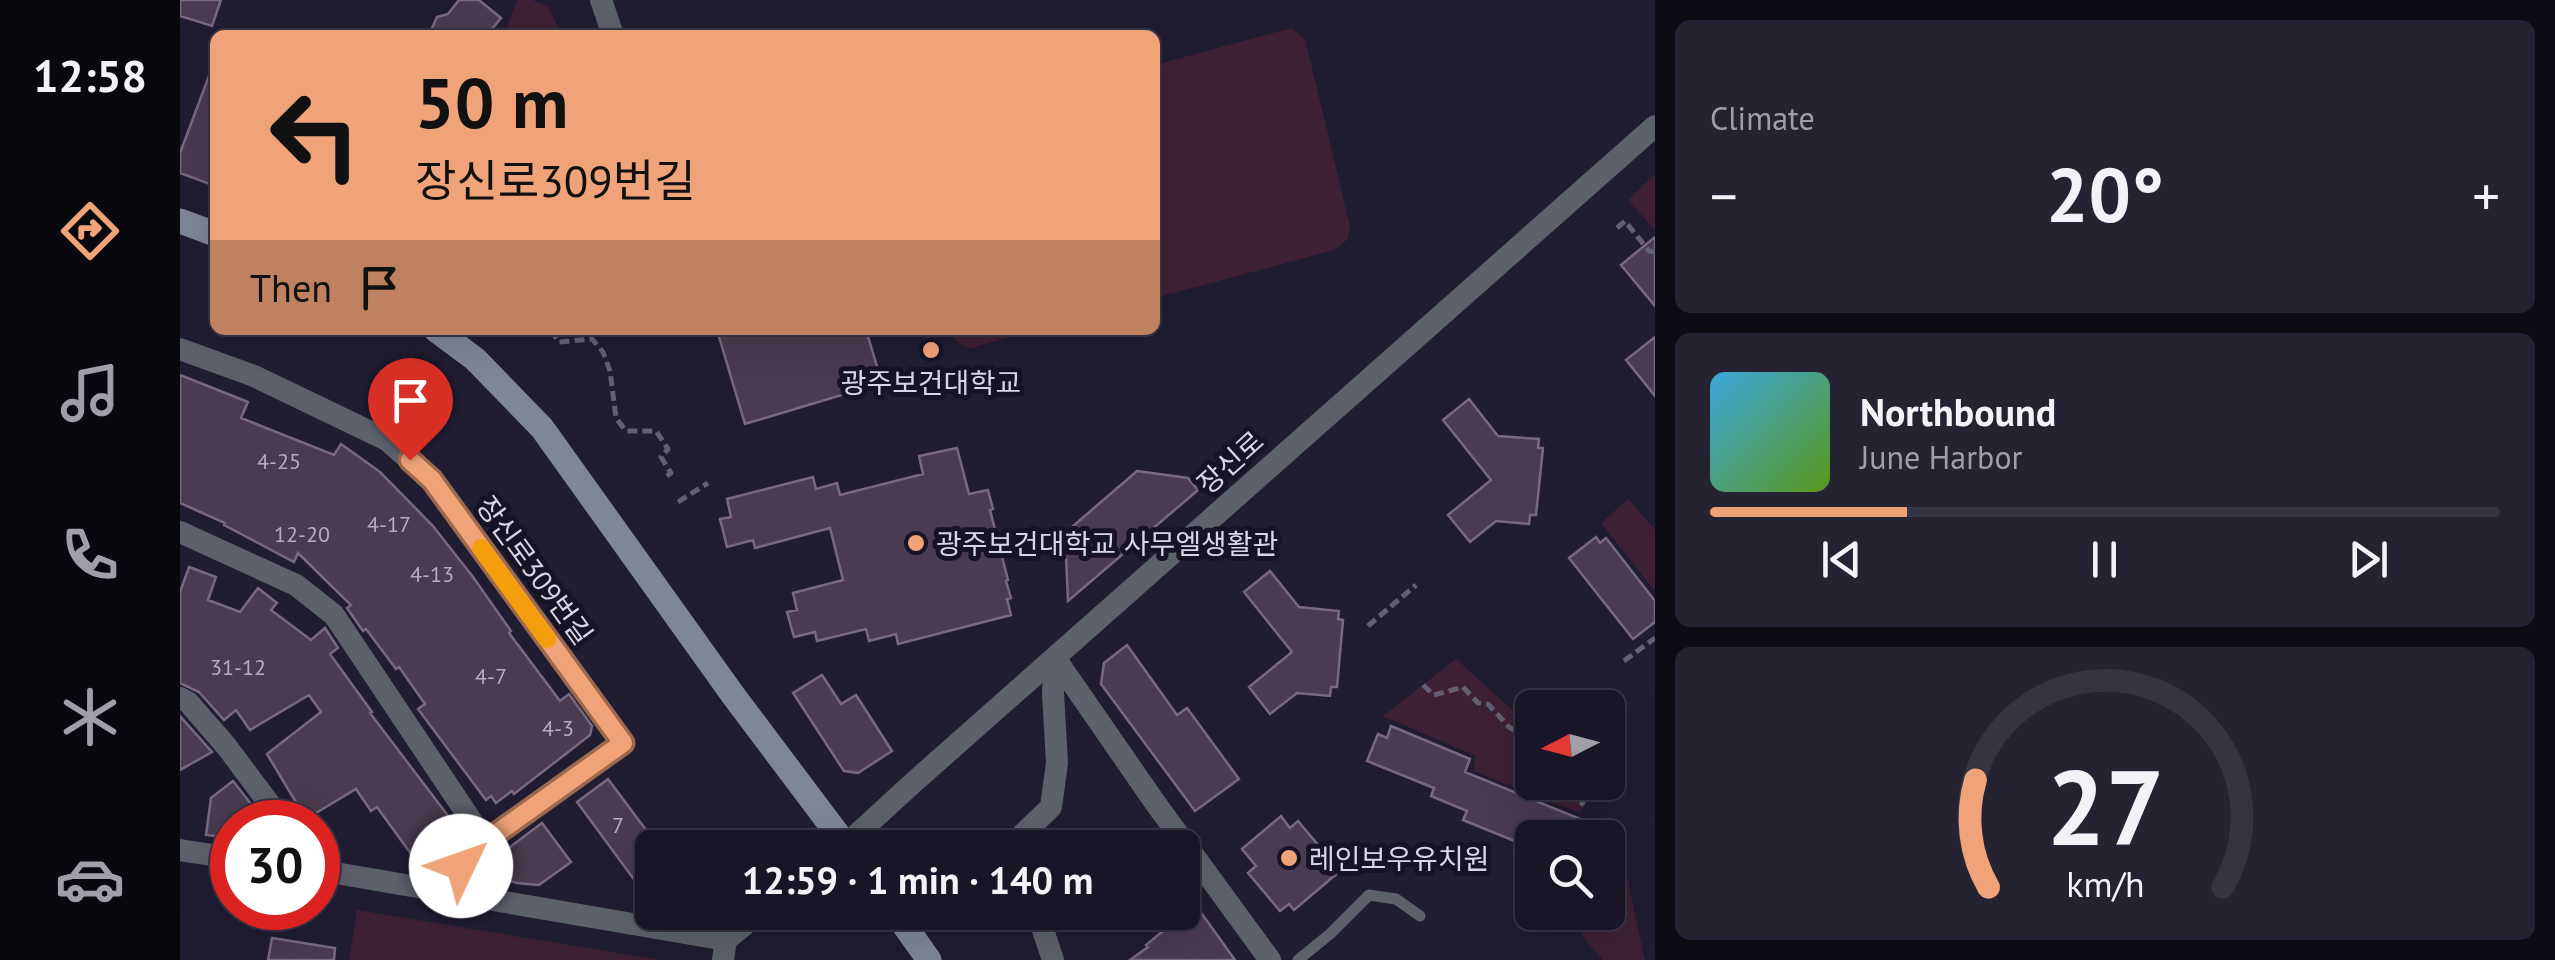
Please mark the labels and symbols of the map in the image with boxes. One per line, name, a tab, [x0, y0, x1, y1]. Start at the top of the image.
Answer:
marker: 광주보건대학교	[920, 339, 942, 361]
pin	[368, 358, 453, 461]
place label: 광주보건대학교	[841, 364, 1021, 401]
street label: 장신로	[1189, 422, 1271, 502]
house number: 4-25	[257, 447, 301, 475]
street label: 장신로309번길	[469, 489, 601, 651]
house number: 4-17	[367, 510, 411, 538]
house number: 12-20	[274, 520, 330, 548]
place label: 광주보건대학교 사무엘생활관	[936, 525, 1278, 562]
marker: 광주보건대학교 사무엘생활관	[905, 532, 927, 554]
house number: 4-13	[410, 560, 454, 588]
house number: 31-12	[210, 653, 266, 681]
house number: 4-7	[475, 662, 507, 690]
north arrow	[1515, 690, 1625, 800]
house number: 4-3	[542, 714, 574, 742]
speed limit sign: 30	[210, 800, 340, 930]
house number: 7	[612, 811, 624, 839]
position arrow	[409, 814, 513, 918]
place label: 레인보우유치원	[1309, 840, 1489, 877]
marker: 레인보우유치원	[1278, 847, 1300, 869]

